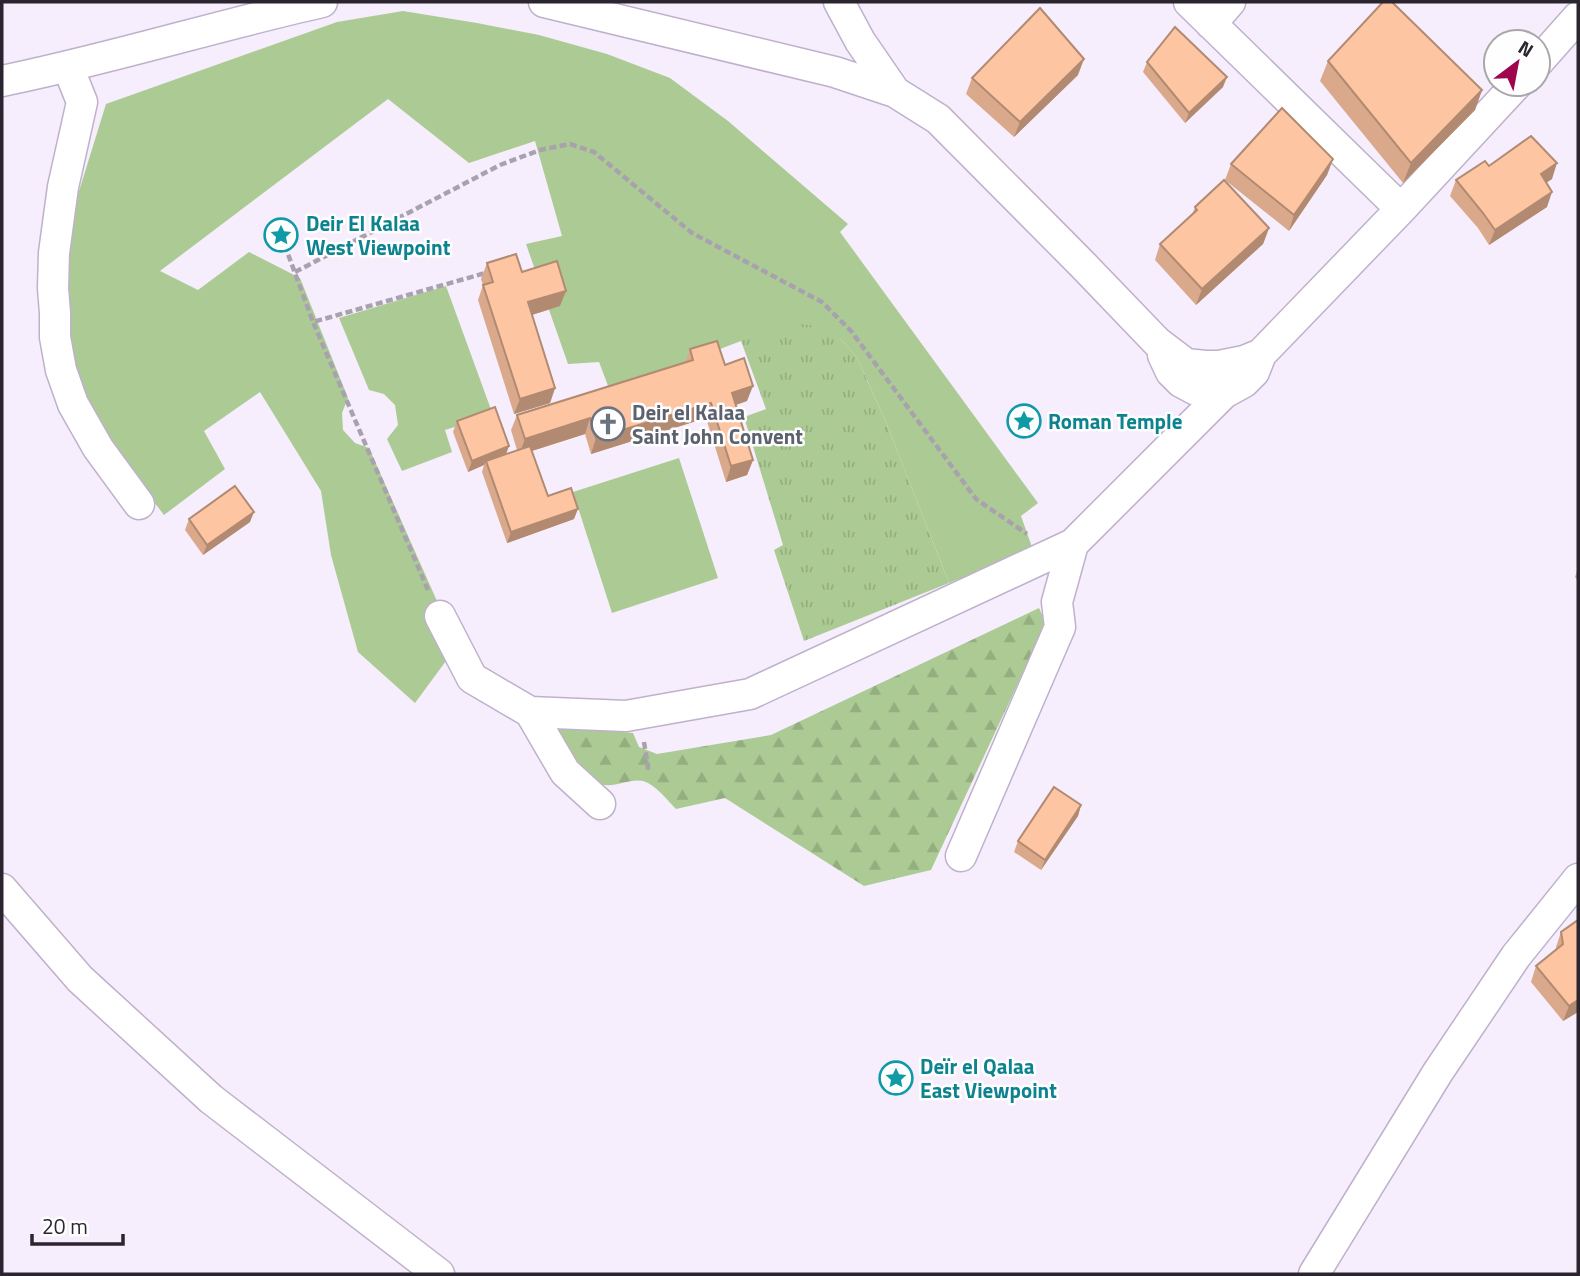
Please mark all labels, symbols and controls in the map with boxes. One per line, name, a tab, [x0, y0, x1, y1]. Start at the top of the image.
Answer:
north arrow	[1482, 28, 1552, 98]
text: N	[1513, 32, 1540, 64]
place label: Deir El Kalaa West Viewpoint	[306, 207, 451, 263]
place icon: Deir El Kalaa West Viewpoint	[262, 216, 300, 254]
place label: Deir el Kalaa Saint John Convent	[632, 396, 803, 452]
place icon: Roman Temple	[1005, 402, 1043, 440]
church icon: Deir el Kalaa Saint John Convent	[589, 405, 627, 443]
place label: Roman Temple	[1048, 405, 1182, 437]
place label: Deïr el Qalaa East Viewpoint	[920, 1050, 1057, 1106]
place icon: Deïr el Qalaa East Viewpoint	[877, 1059, 915, 1097]
scale bar	[32, 1202, 122, 1246]
text: 20 m	[42, 1210, 88, 1242]

